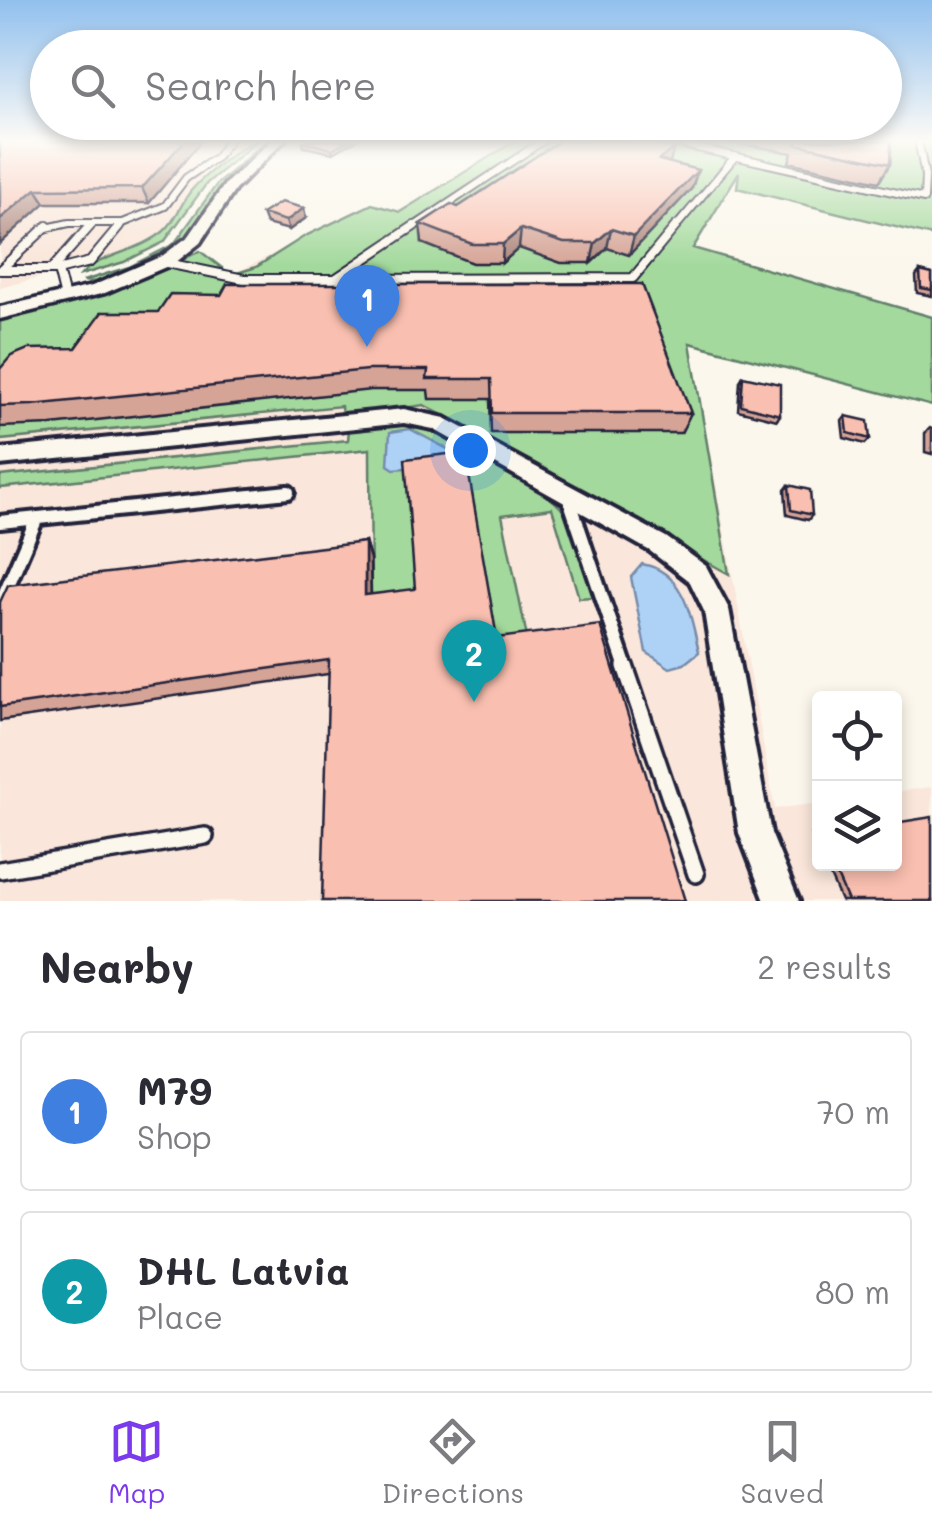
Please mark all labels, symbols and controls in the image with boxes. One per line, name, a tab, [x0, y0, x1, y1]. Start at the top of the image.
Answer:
search box	[30, 30, 902, 140]
icon: search	[65, 58, 120, 113]
text: Search here	[145, 60, 376, 110]
pin: 1	[334, 264, 400, 347]
your location	[445, 425, 496, 476]
pin: 2	[442, 620, 506, 702]
map controls	[812, 691, 902, 871]
button: locate	[812, 691, 902, 781]
button: layers	[812, 781, 902, 871]
text: Nearby	[40, 939, 194, 994]
text: 2 results	[757, 945, 892, 987]
text: M79	[137, 1065, 212, 1115]
text: 1	[67, 1090, 82, 1132]
text: 70 m	[817, 1090, 890, 1132]
text: Shop	[137, 1115, 212, 1157]
text: DHL Latvia	[137, 1245, 350, 1295]
text: 2	[66, 1270, 83, 1312]
text: 80 m	[815, 1270, 890, 1312]
text: Place	[137, 1295, 223, 1337]
tab: Map	[108, 1414, 165, 1510]
tab: Directions	[382, 1414, 524, 1510]
tab: Saved	[741, 1414, 824, 1510]

